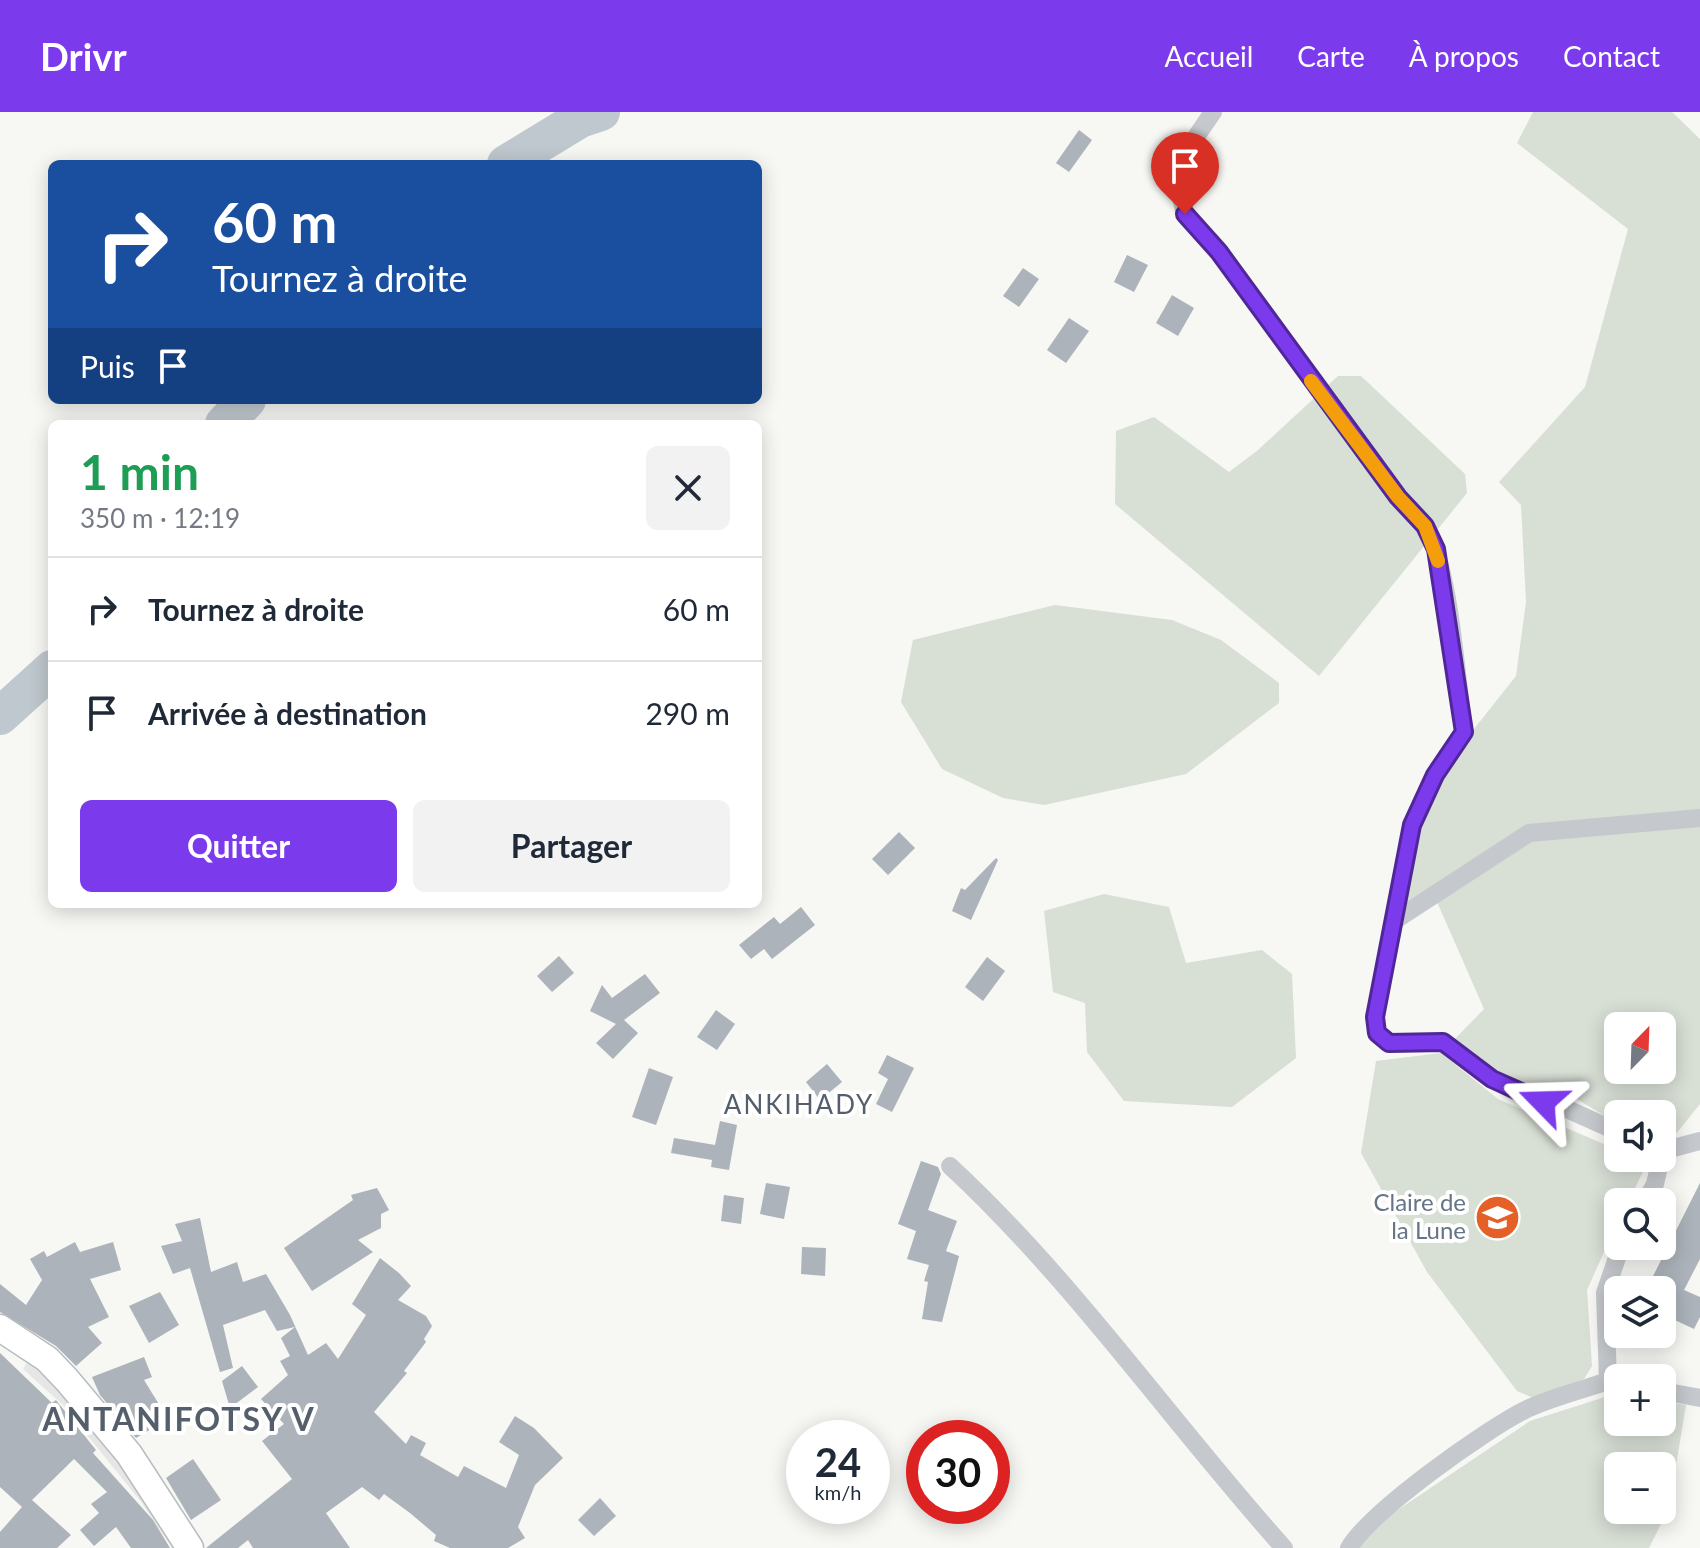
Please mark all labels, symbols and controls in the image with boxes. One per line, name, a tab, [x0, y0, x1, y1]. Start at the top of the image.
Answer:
text: Drivr	[40, 33, 127, 79]
text: Accueil	[1164, 39, 1253, 73]
text: Carte	[1297, 39, 1365, 73]
text: À propos	[1409, 39, 1519, 73]
text: Contact	[1563, 39, 1660, 73]
pin	[1151, 132, 1219, 214]
icon: arrive	[1163, 144, 1207, 188]
text: 60 m	[212, 188, 337, 255]
icon: right	[80, 192, 184, 296]
text: Tournez à droite	[212, 256, 468, 300]
icon: arrive	[151, 344, 195, 388]
text: Puis	[80, 348, 135, 384]
text: 1 min	[80, 443, 199, 500]
button: close	[646, 446, 730, 530]
text: 350 m · 12:19	[80, 502, 240, 534]
icon: right	[80, 587, 124, 631]
text: Tournez à droite	[148, 591, 364, 627]
text: 60 m	[663, 591, 730, 627]
icon: arrive	[80, 691, 124, 735]
text: Arrivée à destination	[148, 695, 427, 731]
text: 290 m	[645, 695, 730, 731]
button: Quitter	[80, 800, 397, 892]
button: Partager	[413, 800, 730, 892]
north arrow	[1604, 1012, 1676, 1084]
map controls	[1604, 1012, 1676, 1524]
position arrow	[1501, 1060, 1585, 1144]
district label: ANKIHADY	[724, 1088, 874, 1120]
button: sound	[1604, 1100, 1676, 1172]
place label: Claire de la Lune	[1373, 1187, 1466, 1244]
button: search	[1604, 1188, 1676, 1260]
school or university icon: Claire de la Lune	[1473, 1193, 1521, 1241]
button: layers	[1604, 1276, 1676, 1348]
button: +	[1604, 1364, 1676, 1436]
district label: ANTANIFOTSY V	[41, 1399, 316, 1438]
speed limit sign: 30	[906, 1420, 1010, 1524]
text: 24	[815, 1438, 861, 1486]
button: −	[1604, 1452, 1676, 1524]
text: km/h	[815, 1480, 861, 1504]

